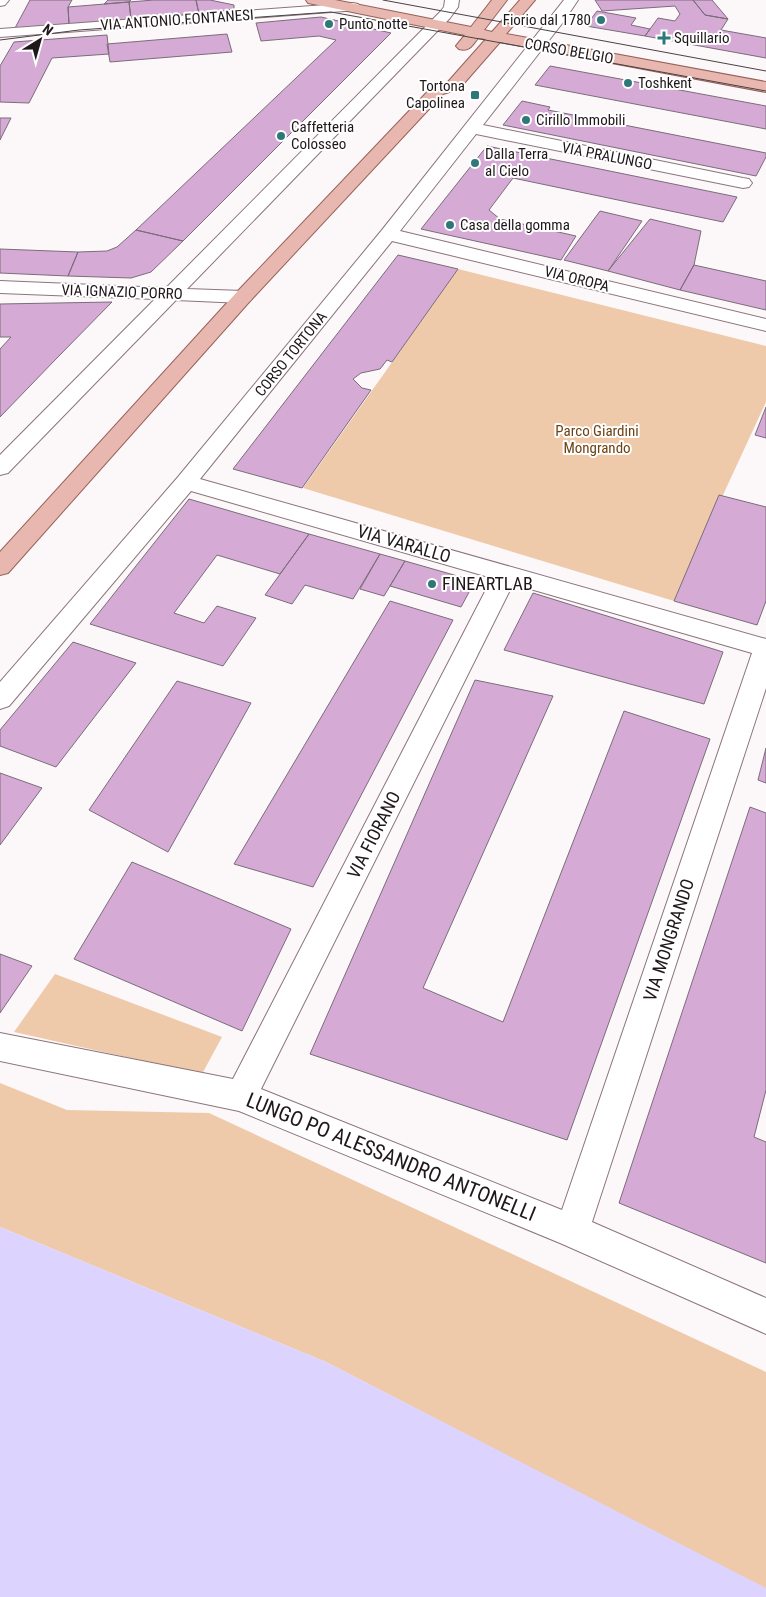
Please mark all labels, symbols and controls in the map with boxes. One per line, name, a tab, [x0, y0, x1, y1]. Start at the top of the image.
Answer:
street label: VIA ANTONIO FONTANESI	[100, 6, 254, 34]
place label: Fiorio dal 1780	[503, 11, 591, 29]
marker: Fiorio dal 1780	[595, 14, 607, 26]
north arrow	[15, 15, 65, 65]
place label: Punto notte	[339, 15, 408, 33]
marker: Punto notte	[323, 18, 335, 30]
text: N	[40, 21, 56, 39]
place label: Squillario	[674, 29, 730, 47]
marker: Squillario	[658, 32, 670, 44]
street label: CORSO BELGIO	[523, 34, 615, 68]
place label: Toshkent	[638, 74, 692, 92]
place label: Tortona Capolinea	[406, 77, 465, 112]
marker: Toshkent	[622, 77, 634, 89]
marker: Tortona Capolinea	[469, 89, 481, 101]
place label: Cirillo Immobili	[536, 111, 625, 129]
marker: Cirillo Immobili	[520, 114, 532, 126]
place label: Caffetteria Colosseo	[291, 118, 354, 153]
marker: Caffetteria Colosseo	[275, 130, 287, 142]
street label: VIA PRALUNGO	[560, 138, 654, 174]
place label: Dalla Terra al Cielo	[485, 145, 548, 180]
marker: Dalla Terra al Cielo	[469, 157, 481, 169]
place label: Casa della gomma	[460, 216, 570, 234]
marker: Casa della gomma	[444, 219, 456, 231]
street label: VIA OROPA	[543, 262, 612, 296]
street label: VIA IGNAZIO PORRO	[61, 281, 183, 303]
street label: CORSO TORTONA	[251, 308, 331, 400]
park label: Parco Giardini Mongrando	[555, 422, 639, 457]
street label: VIA VARALLO	[355, 520, 453, 567]
place label: FINEARTLAB	[442, 573, 533, 594]
marker: FINEARTLAB	[426, 578, 438, 590]
street label: VIA FIORANO	[343, 788, 405, 882]
street label: VIA MONGRANDO	[639, 876, 698, 1004]
street label: LUNGO PO ALESSANDRO ANTONELLI	[243, 1088, 539, 1226]

